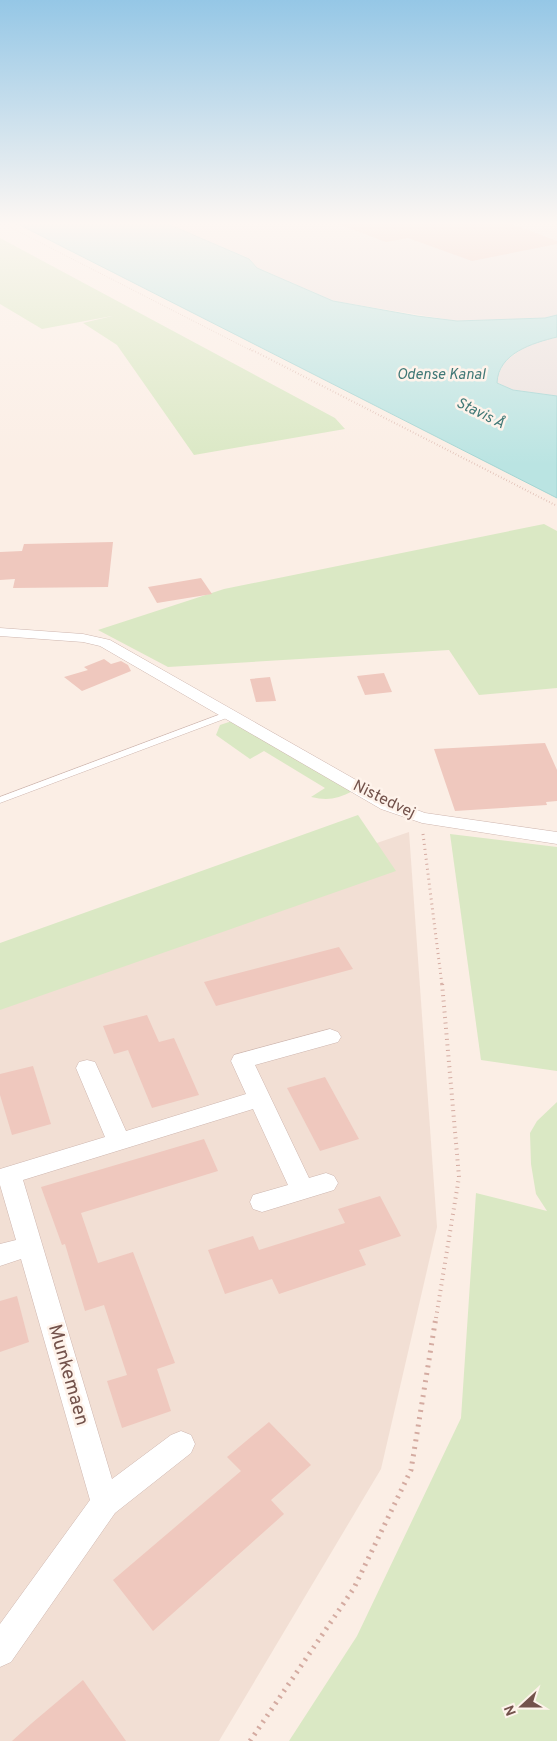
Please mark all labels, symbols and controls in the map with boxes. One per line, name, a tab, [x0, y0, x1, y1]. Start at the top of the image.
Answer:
water label: Odense Kanal	[397, 366, 487, 385]
water label: Stavis Å	[453, 394, 508, 434]
street label: Nistedvej	[349, 776, 419, 824]
street label: Munkemaen	[42, 1322, 94, 1428]
north arrow	[497, 1681, 547, 1731]
text: N	[502, 1702, 521, 1718]

